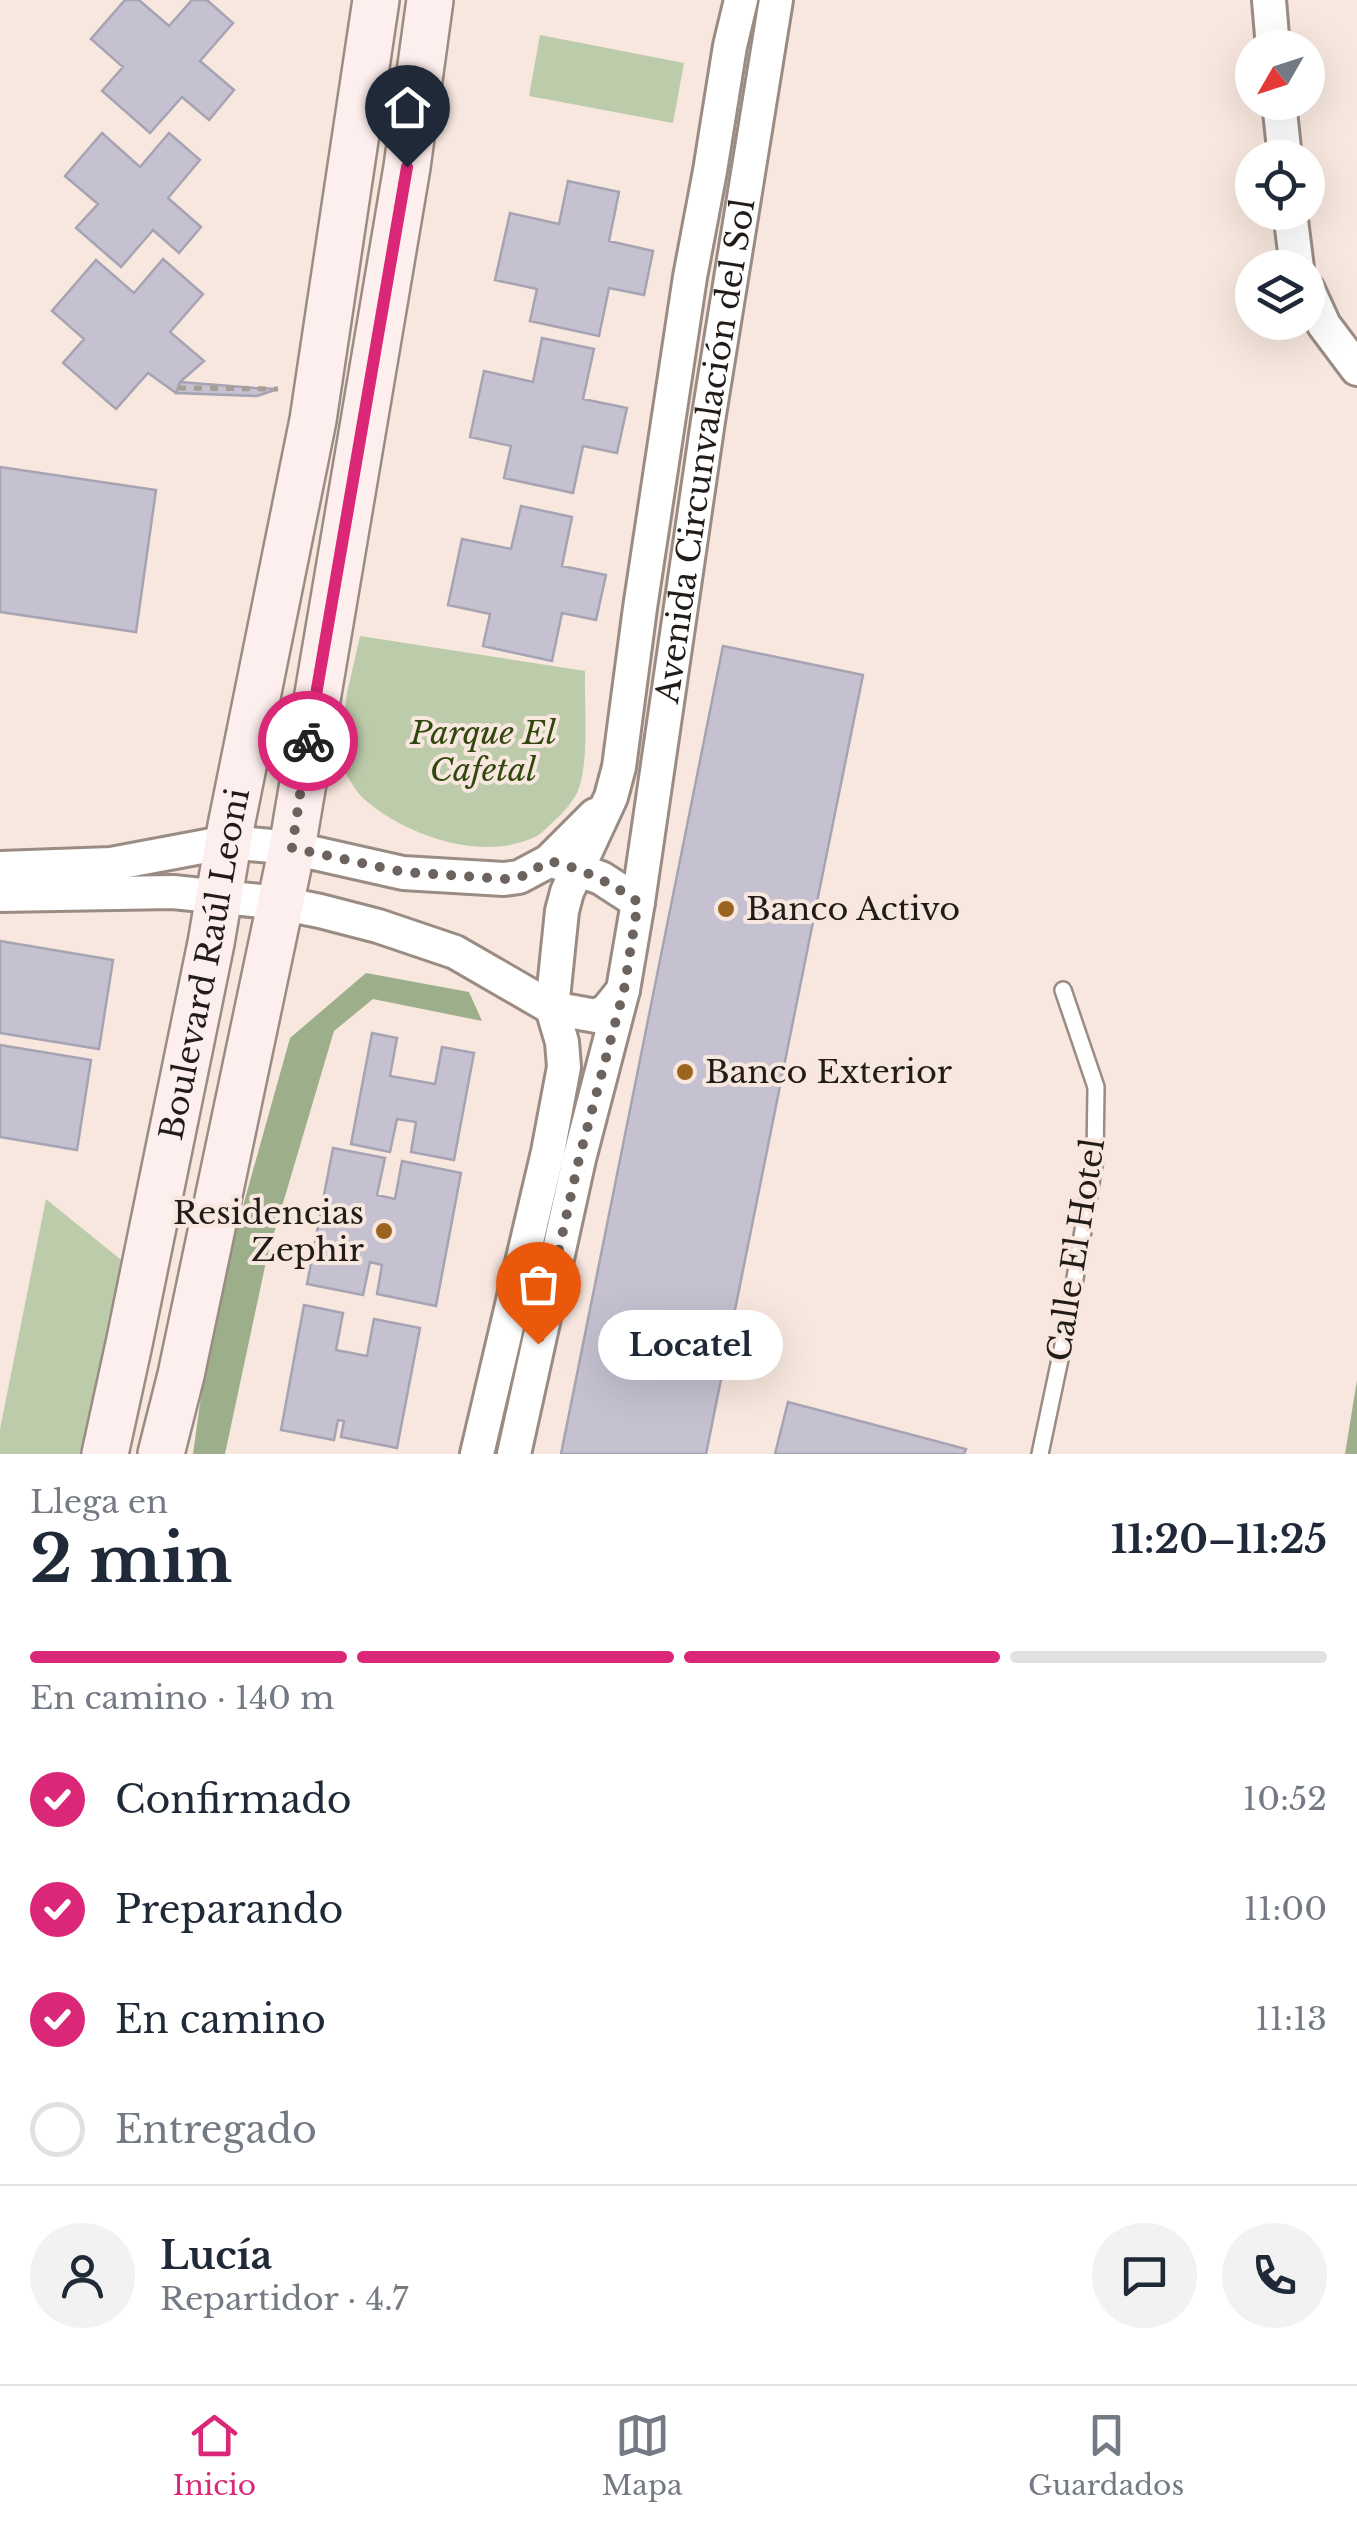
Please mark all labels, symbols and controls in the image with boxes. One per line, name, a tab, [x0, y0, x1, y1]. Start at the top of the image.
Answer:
north arrow	[1235, 30, 1325, 120]
map controls	[1235, 30, 1325, 340]
pin	[365, 65, 450, 168]
icon: home	[380, 80, 435, 135]
button: locate	[1235, 140, 1325, 230]
street label: Avenida Circunvalación del Sol	[647, 196, 764, 707]
button: layers	[1235, 250, 1325, 340]
courier	[258, 691, 358, 791]
park label: Parque El Cafetal	[409, 713, 557, 790]
icon: bike	[281, 714, 336, 769]
street label: Boulevard Raúl Leoni	[151, 785, 258, 1144]
place label: Banco Activo	[746, 889, 960, 929]
marker: Banco Activo	[715, 898, 737, 920]
place label: Banco Exterior	[705, 1052, 953, 1092]
marker: Banco Exterior	[674, 1061, 696, 1083]
street label: Calle El Hotel	[1039, 1136, 1113, 1364]
place label: Residencias Zephir	[173, 1193, 365, 1270]
marker: Residencias Zephir	[373, 1220, 395, 1242]
pin	[496, 1242, 581, 1345]
icon: bag	[511, 1257, 566, 1312]
callout: Locatel	[598, 1309, 783, 1379]
text: Locatel	[628, 1325, 753, 1365]
text: Llega en	[30, 1482, 168, 1522]
text: 11:20–11:25	[1111, 1516, 1327, 1563]
text: 2 min	[30, 1519, 232, 1600]
text: En camino · 140 m	[30, 1678, 334, 1718]
icon: check	[30, 1772, 85, 1827]
text: Confirmado	[115, 1776, 352, 1823]
text: 10:52	[1243, 1779, 1327, 1819]
icon: check	[30, 1882, 85, 1937]
text: Preparando	[115, 1886, 343, 1933]
text: 11:00	[1244, 1889, 1327, 1929]
icon: check	[30, 1992, 85, 2047]
text: En camino	[115, 1996, 326, 2043]
text: 11:13	[1255, 1999, 1327, 2039]
text: Entregado	[115, 2106, 317, 2153]
button: person	[30, 2223, 135, 2328]
button: chat	[1092, 2223, 1197, 2328]
button: phone	[1222, 2223, 1327, 2328]
text: Lucía	[160, 2232, 272, 2279]
text: Repartidor · 4.7	[160, 2279, 408, 2319]
tab: Inicio	[173, 2408, 256, 2503]
tab: Mapa	[602, 2408, 682, 2503]
tab: Guardados	[1028, 2408, 1184, 2503]

